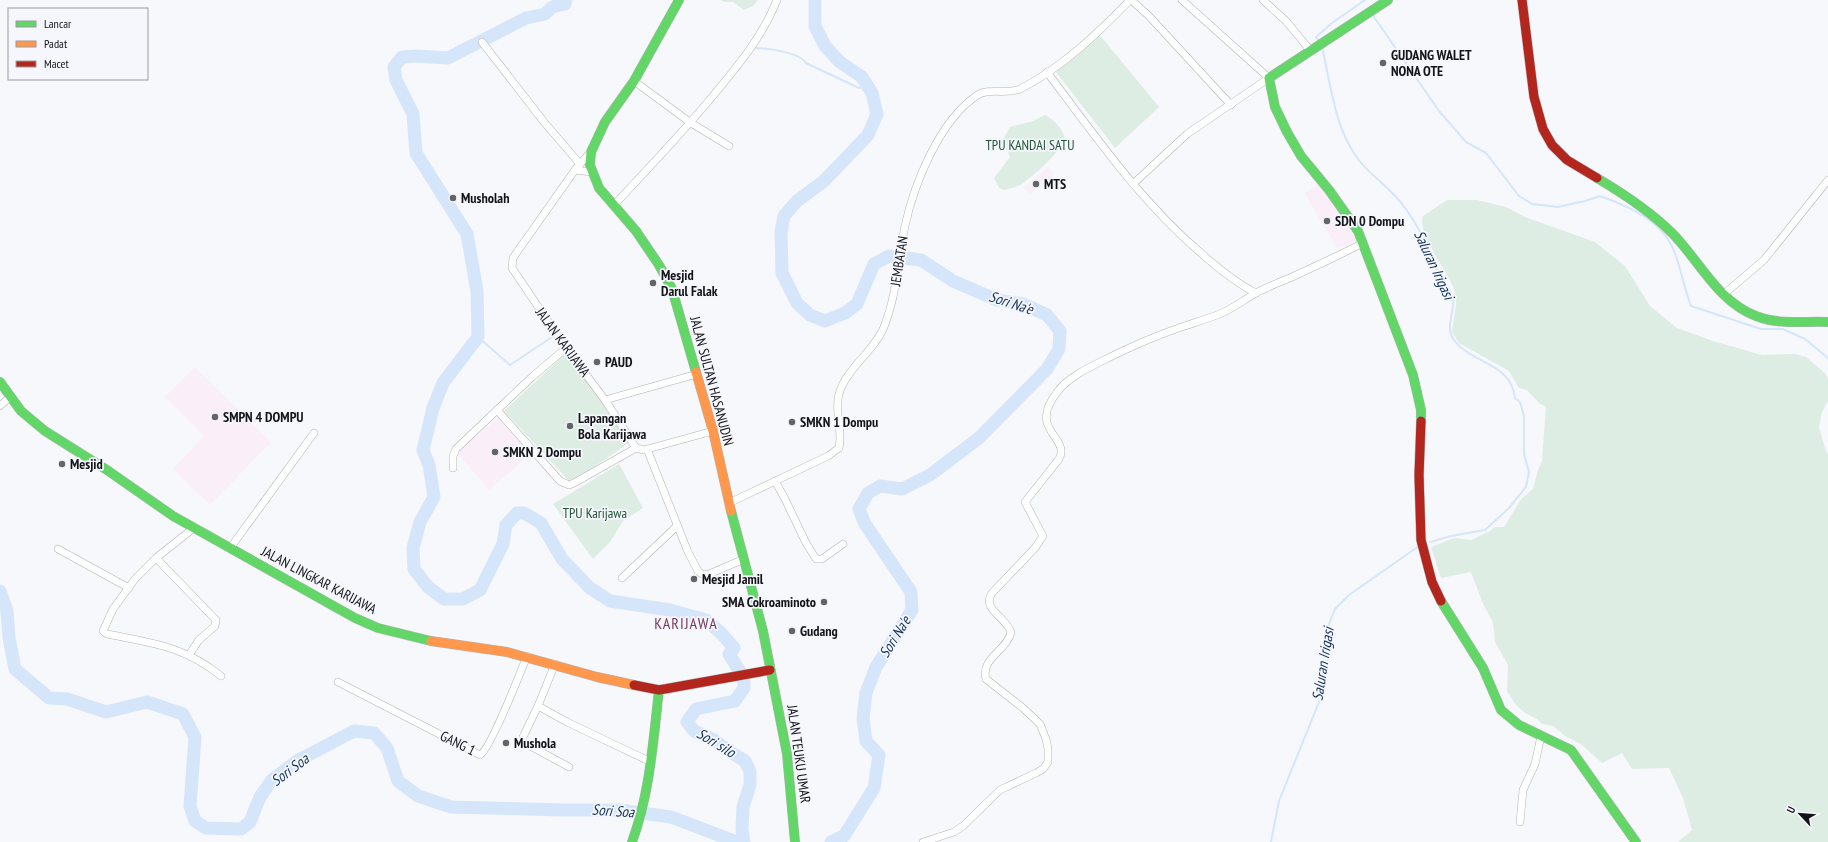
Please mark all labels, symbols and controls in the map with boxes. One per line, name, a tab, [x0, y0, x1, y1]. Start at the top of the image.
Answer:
legend	[8, 8, 148, 80]
text: Lancar	[44, 16, 72, 31]
text: Padat	[44, 36, 68, 51]
place label: GUDANG WALET NONA OTE	[1391, 46, 1472, 80]
text: Macet	[44, 56, 69, 71]
marker: GUDANG WALET NONA OTE	[1378, 58, 1388, 68]
park label: TPU KANDAI SATU	[986, 136, 1074, 154]
place label: MTS	[1044, 175, 1066, 193]
marker: MTS	[1031, 179, 1041, 189]
place label: Musholah	[461, 189, 509, 207]
marker: Musholah	[448, 193, 458, 203]
place label: SDN 0 Dompu	[1335, 212, 1404, 230]
marker: SDN 0 Dompu	[1322, 216, 1332, 226]
water label: Saluran Irigasi	[1410, 227, 1459, 304]
street label: JEMBATAN	[886, 235, 912, 288]
place label: Mesjid Darul Falak	[661, 266, 718, 300]
marker: Mesjid Darul Falak	[648, 278, 658, 288]
water label: Sori Na'e	[987, 287, 1036, 319]
street label: JALAN KARIJAWA	[531, 303, 594, 381]
street label: JALAN SULTAN HASANUDIN	[686, 313, 738, 448]
place label: PAUD	[605, 353, 633, 371]
marker: PAUD	[592, 357, 602, 367]
place label: SMPN 4 DOMPU	[223, 408, 304, 426]
place label: Lapangan Bola Karijawa	[578, 409, 647, 443]
marker: SMPN 4 DOMPU	[210, 412, 220, 422]
place label: SMKN 1 Dompu	[800, 413, 878, 431]
marker: SMKN 1 Dompu	[787, 417, 797, 427]
marker: Lapangan Bola Karijawa	[565, 421, 575, 431]
place label: SMKN 2 Dompu	[503, 443, 581, 461]
marker: SMKN 2 Dompu	[490, 447, 500, 457]
place label: Mesjid	[70, 455, 103, 473]
marker: Mesjid	[57, 459, 67, 469]
park label: TPU Karijawa	[563, 504, 627, 522]
street label: JALAN LINGKAR KARIJAWA	[257, 542, 380, 618]
place label: Mesjid Jamil	[702, 570, 764, 588]
marker: Mesjid Jamil	[689, 574, 699, 584]
place label: SMA Cokroaminoto	[722, 593, 816, 611]
marker: SMA Cokroaminoto	[819, 597, 829, 607]
water label: Sori Na'e	[875, 612, 915, 661]
district label: KARIJAWA	[654, 613, 718, 633]
place label: Gudang	[800, 622, 838, 640]
water label: Saluran Irigasi	[1307, 624, 1338, 702]
marker: Gudang	[787, 626, 797, 636]
street label: JALAN TEUKU UMAR	[783, 703, 815, 805]
water label: Sori silo	[693, 724, 740, 762]
street label: GANG 1	[437, 727, 479, 759]
place label: Mushola	[514, 734, 556, 752]
marker: Mushola	[501, 738, 511, 748]
water label: Sori Soa	[267, 749, 313, 790]
north arrow	[1780, 794, 1820, 834]
water label: Sori Soa	[591, 800, 636, 822]
text: U	[1783, 804, 1799, 815]

